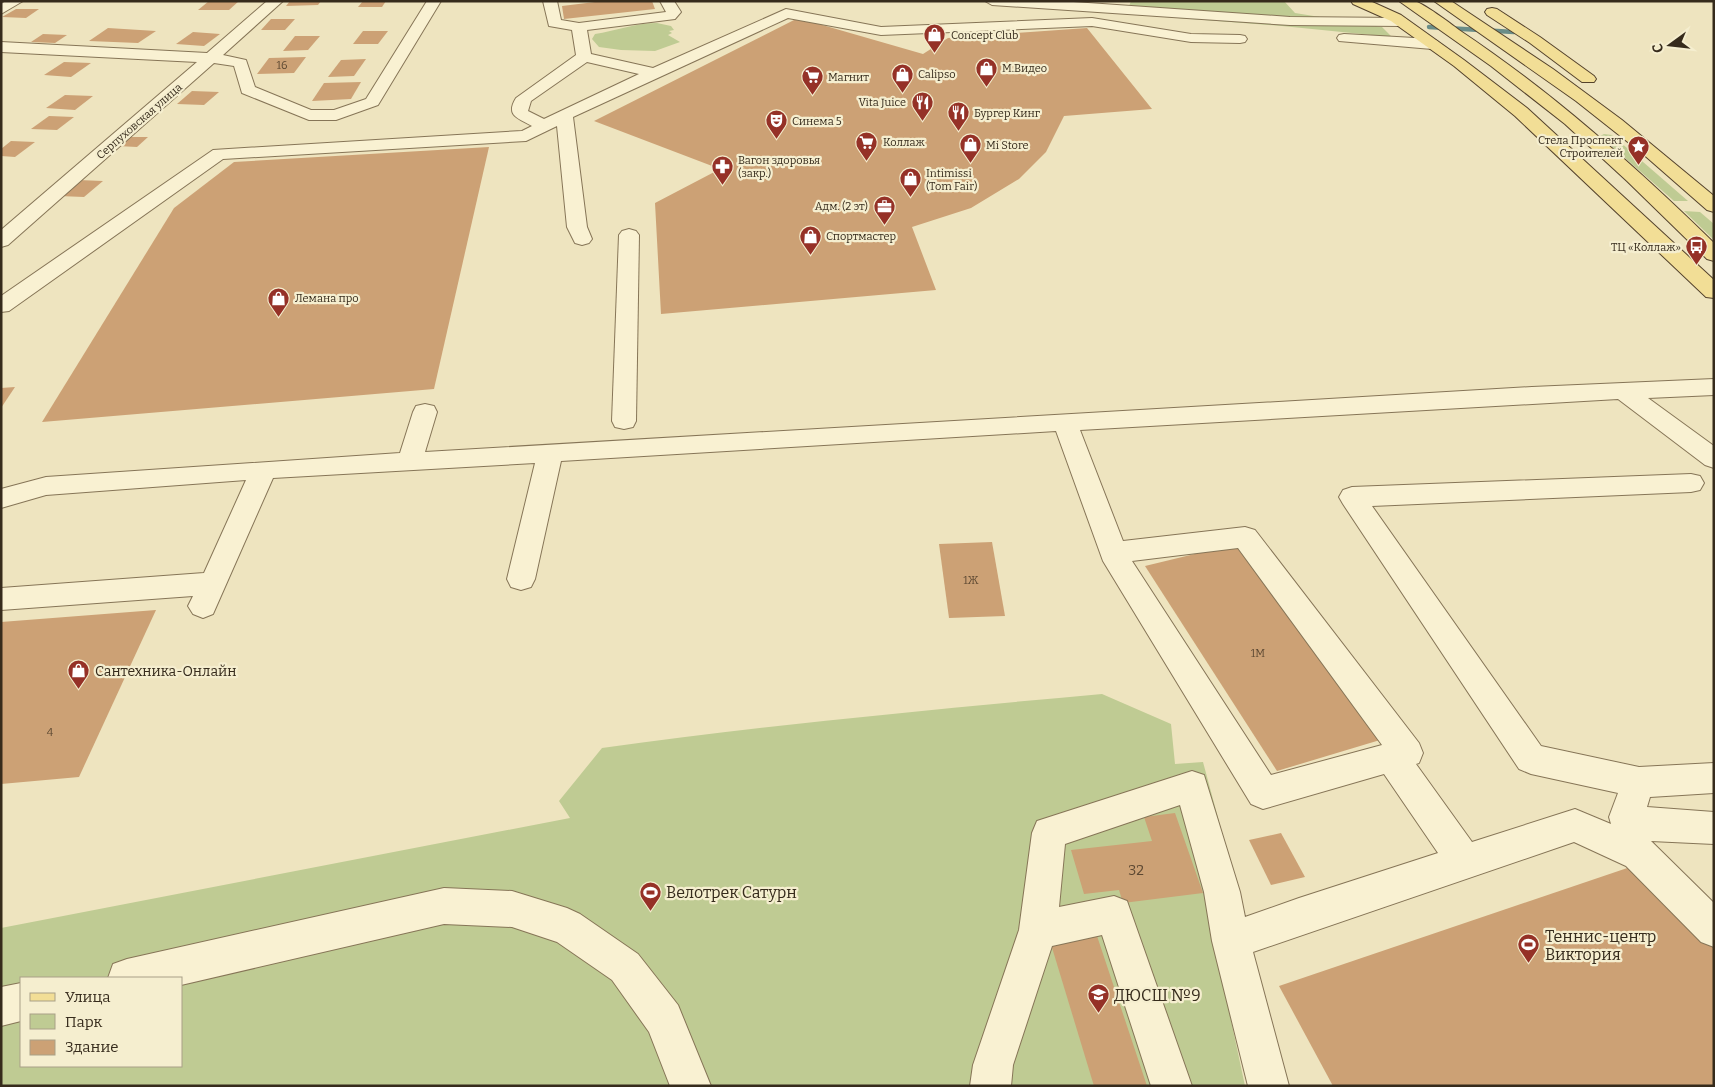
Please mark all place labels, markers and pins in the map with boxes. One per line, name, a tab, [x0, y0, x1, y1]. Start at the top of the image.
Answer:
shop icon: Concept Club	[923, 23, 947, 54]
place label: Concept Club	[951, 29, 1018, 42]
shop icon: М.Видео	[974, 56, 998, 87]
shop icon: Calipso	[890, 62, 914, 93]
place label: М.Видео	[1002, 62, 1047, 75]
supermarket icon: Магнит	[800, 65, 824, 96]
place label: Calipso	[918, 68, 955, 81]
place label: Магнит	[828, 71, 869, 84]
restaurant icon: Vita Juice	[910, 90, 934, 121]
place label: Vita Juice	[858, 96, 906, 109]
restaurant icon: Бургер Кинг	[946, 101, 970, 132]
place label: Бургер Кинг	[974, 107, 1041, 120]
theatre icon: Синема 5	[764, 109, 788, 140]
place label: Синема 5	[792, 115, 842, 128]
supermarket icon: Коллаж	[855, 130, 879, 161]
shop icon: Mi Store	[958, 133, 982, 164]
place label: Стела Проспект Строителей	[1538, 134, 1623, 160]
place icon: Стела Проспект Строителей	[1627, 134, 1651, 165]
place label: Коллаж	[883, 136, 926, 149]
place label: Mi Store	[986, 139, 1029, 152]
pharmacy icon: Вагон здоровья (закр.)	[710, 154, 734, 185]
place label: Вагон здоровья (закр.)	[738, 154, 820, 180]
shop icon: Intimissi (Tom Fair)	[898, 167, 922, 198]
place label: Intimissi (Tom Fair)	[926, 167, 977, 193]
office icon: Адм. (2 эт)	[872, 194, 896, 225]
place label: Адм. (2 эт)	[815, 200, 868, 213]
shop icon: Спортмастер	[798, 224, 822, 255]
place label: Спортмастер	[826, 230, 896, 243]
bus stop icon: ТЦ «Коллаж»	[1685, 235, 1709, 266]
place label: ТЦ «Коллаж»	[1611, 241, 1681, 254]
shop icon: Лемана про	[267, 286, 291, 317]
place label: Лемана про	[295, 292, 359, 305]
shop icon: Сантехника-Онлайн	[67, 659, 91, 690]
place label: Сантехника-Онлайн	[95, 663, 237, 680]
sports icon: Велотрек Сатурн	[638, 880, 662, 911]
place label: Велотрек Сатурн	[666, 883, 797, 902]
place label: Теннис-центр Виктория	[1545, 927, 1656, 964]
sports icon: Теннис-центр Виктория	[1517, 933, 1541, 964]
school or university icon: ДЮСШ №9	[1086, 983, 1110, 1014]
place label: ДЮСШ №9	[1114, 986, 1201, 1005]

